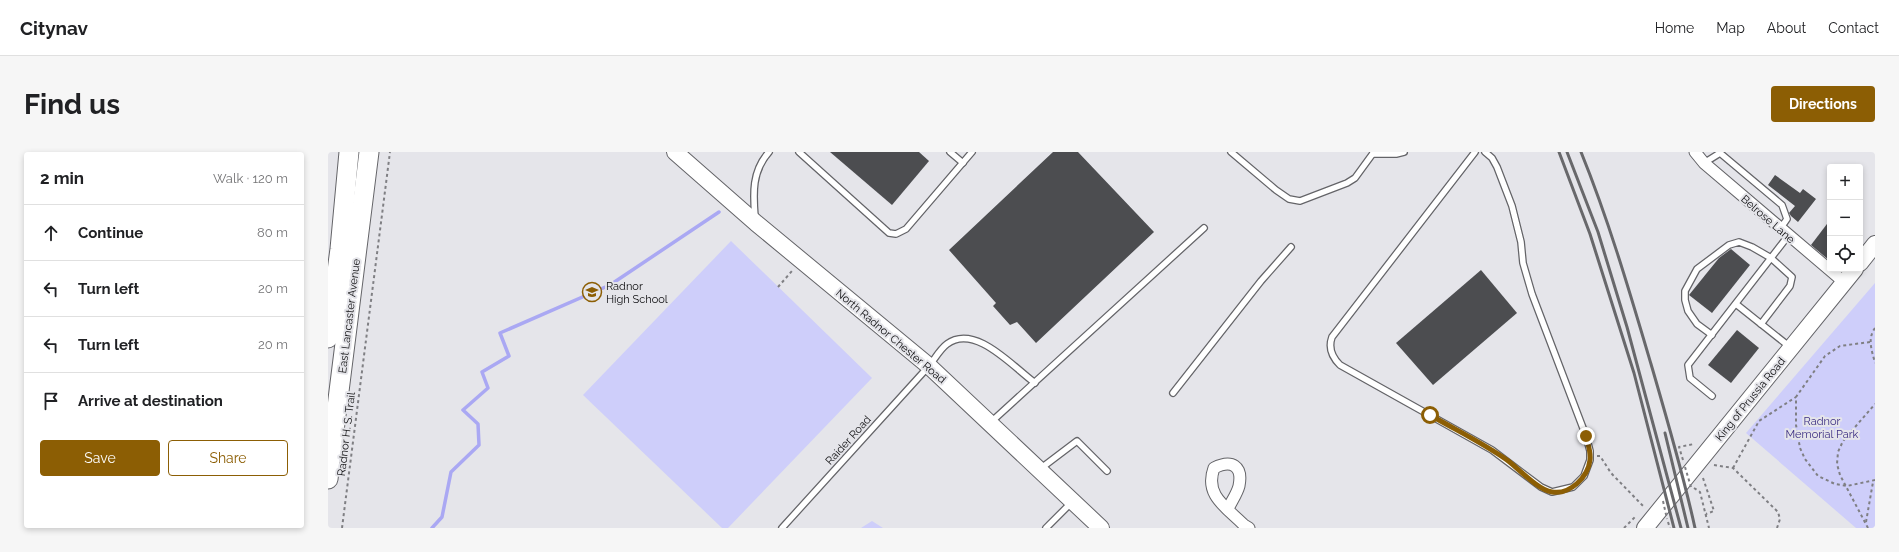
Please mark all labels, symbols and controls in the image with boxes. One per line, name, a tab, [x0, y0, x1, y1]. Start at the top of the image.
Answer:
text: Citynav	[20, 17, 88, 39]
text: Home	[1655, 20, 1694, 36]
text: Map	[1716, 20, 1745, 36]
text: About	[1767, 20, 1806, 36]
text: Contact	[1828, 20, 1879, 36]
button: Directions	[1771, 86, 1875, 122]
text: Find us	[24, 88, 120, 121]
map controls	[1827, 164, 1863, 272]
button: +	[1827, 164, 1863, 200]
text: 2 min	[40, 168, 84, 188]
text: Walk · 120 m	[213, 171, 288, 186]
street label: Belrose Lane	[1738, 193, 1798, 247]
button: −	[1827, 200, 1863, 236]
icon: ahead	[40, 222, 62, 244]
text: Continue	[78, 224, 143, 242]
text: 80 m	[257, 225, 288, 240]
button: locate	[1827, 236, 1863, 272]
street label: East Lancaster Avenue	[336, 257, 363, 374]
icon: left	[40, 278, 62, 300]
text: Turn left	[78, 280, 139, 298]
place label: Radnor High School	[606, 280, 668, 306]
text: 20 m	[258, 281, 288, 296]
school or university icon: Radnor High School	[581, 281, 603, 303]
street label: North Radnor Chester Road	[833, 287, 948, 386]
icon: left	[40, 334, 62, 356]
text: Turn left	[78, 336, 139, 354]
text: 20 m	[258, 337, 288, 352]
street label: King of Prussia Road	[1713, 355, 1788, 444]
icon: arrive	[40, 390, 62, 412]
street label: Radnor H. S. Trail	[335, 391, 358, 477]
text: Arrive at destination	[78, 392, 223, 410]
route start	[1421, 406, 1439, 424]
street label: Raider Road	[823, 413, 874, 468]
park label: Radnor Memorial Park	[1786, 415, 1859, 441]
route end	[1577, 427, 1595, 445]
button: Save	[40, 440, 160, 476]
button: Share	[168, 440, 288, 476]

